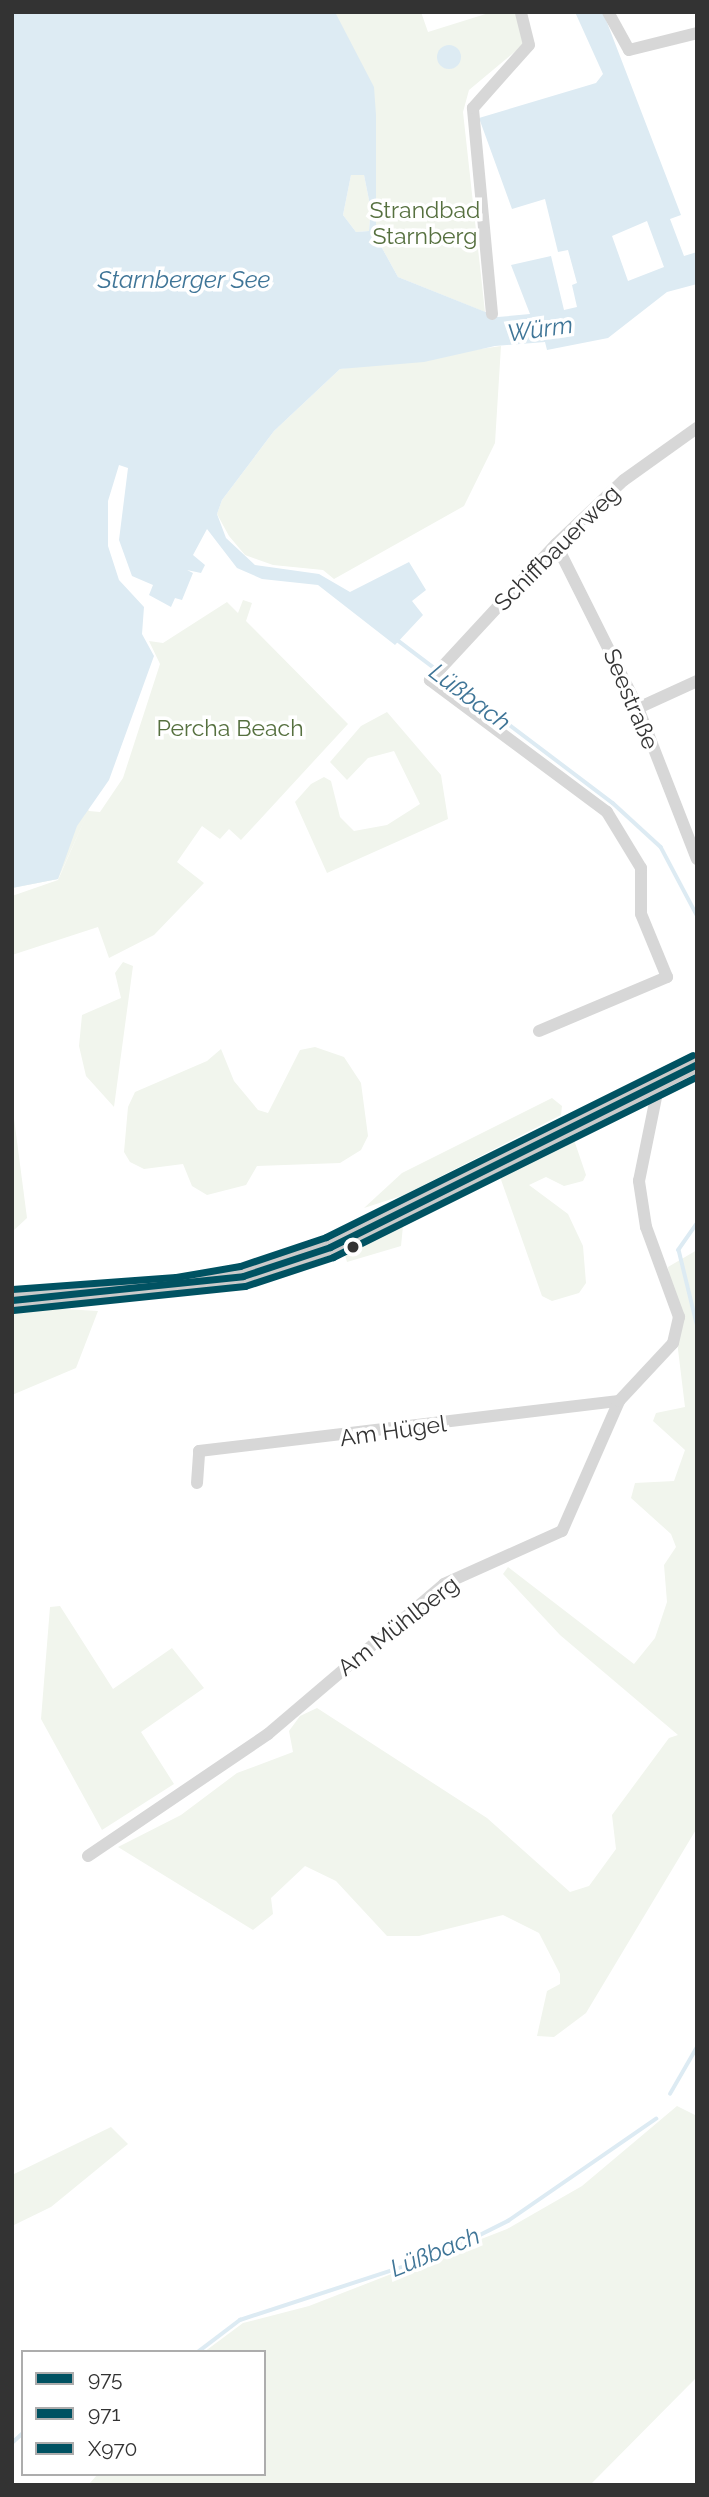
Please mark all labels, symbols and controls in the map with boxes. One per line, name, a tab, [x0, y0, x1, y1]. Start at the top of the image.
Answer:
park label: Strandbad Starnberg	[370, 196, 480, 250]
water label: Starnberger See	[97, 266, 271, 294]
water label: Würm	[505, 310, 575, 348]
street label: Schiffbauerweg	[488, 479, 626, 617]
street label: Seestraße	[597, 645, 665, 753]
water label: Lüßbach	[424, 657, 516, 737]
park label: Percha Beach	[156, 714, 304, 742]
unlabelled marker	[346, 1240, 360, 1254]
street label: Am Hügel	[338, 1410, 448, 1452]
street label: Am Mühlberg	[332, 1570, 464, 1682]
water label: Lüßbach	[386, 2221, 484, 2283]
legend	[21, 2350, 266, 2476]
text: 975	[88, 2366, 123, 2391]
text: 971	[88, 2401, 120, 2426]
text: X970	[88, 2436, 137, 2461]

